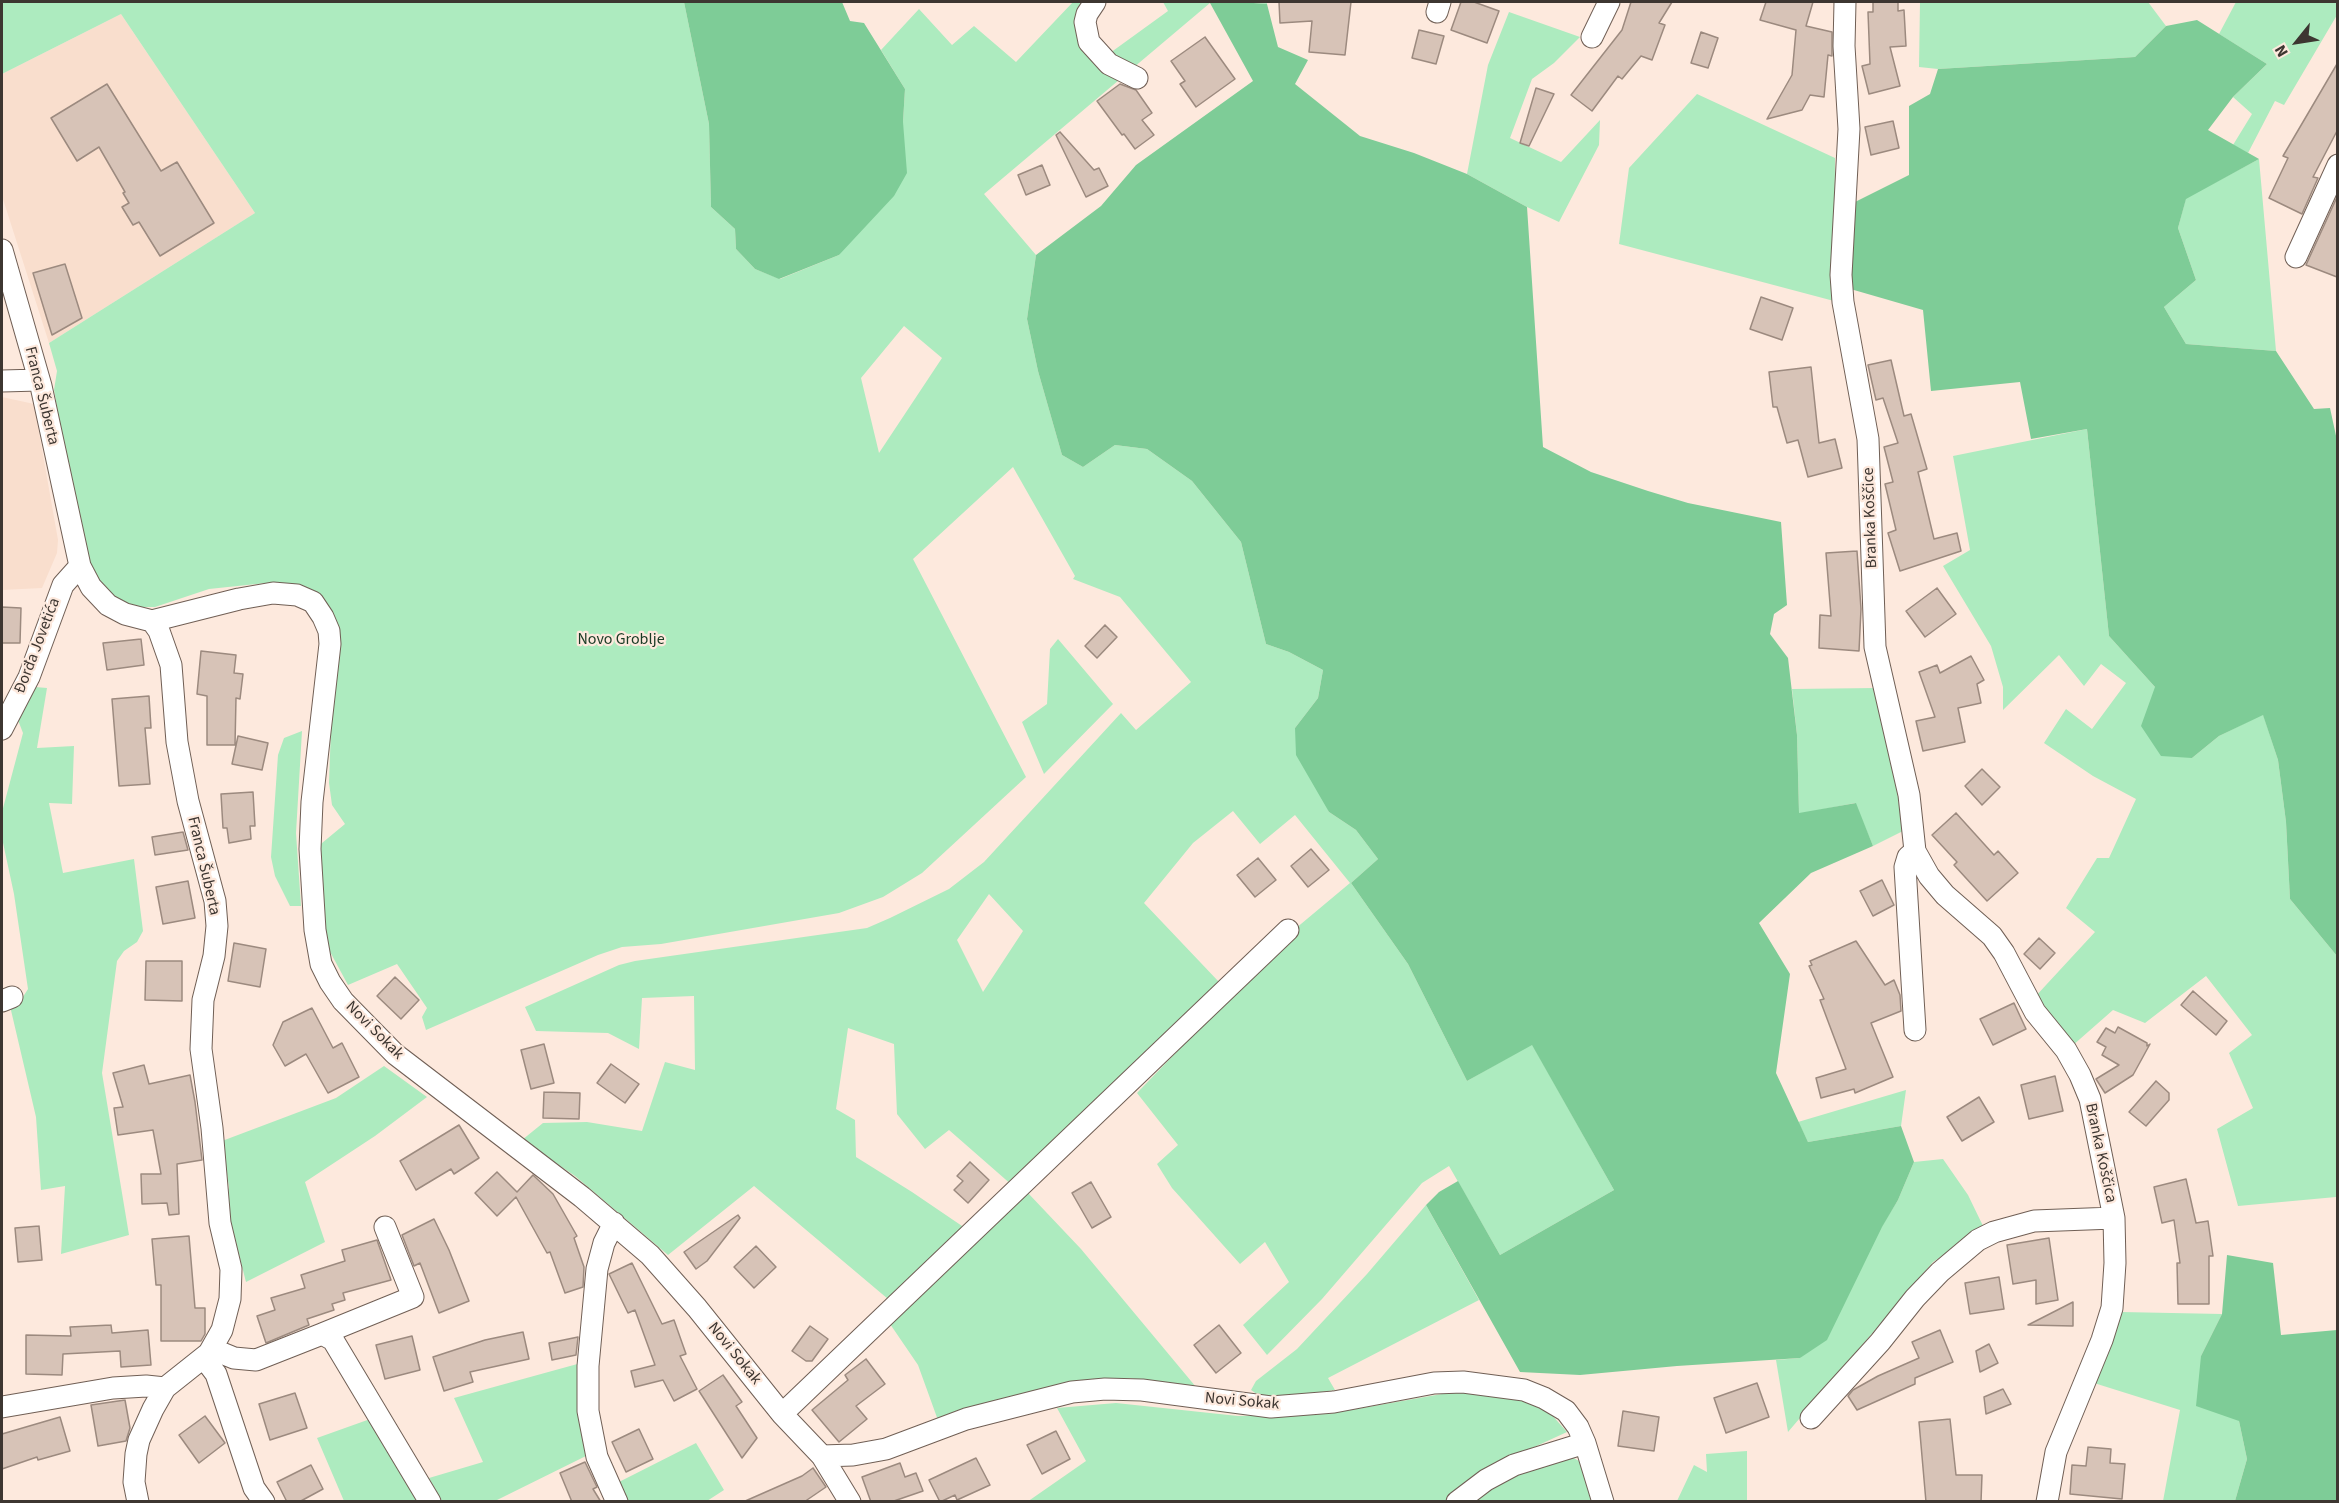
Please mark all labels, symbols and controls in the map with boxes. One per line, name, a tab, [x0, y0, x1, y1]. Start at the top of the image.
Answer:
north arrow	[2267, 12, 2327, 72]
text: N	[2269, 41, 2294, 61]
street label: Franca Šuberta	[20, 345, 62, 447]
street label: Branka Koščice	[1860, 467, 1882, 569]
street label: Đorđa Jovetića	[11, 596, 65, 696]
park label: Novo Groblje	[577, 630, 665, 650]
street label: Franca Šuberta	[182, 815, 224, 917]
street label: Novi Sokak	[341, 998, 407, 1064]
street label: Branka Koščica	[2080, 1101, 2120, 1205]
street label: Novi Sokak	[703, 1319, 765, 1389]
street label: Novi Sokak	[1204, 1389, 1280, 1415]

